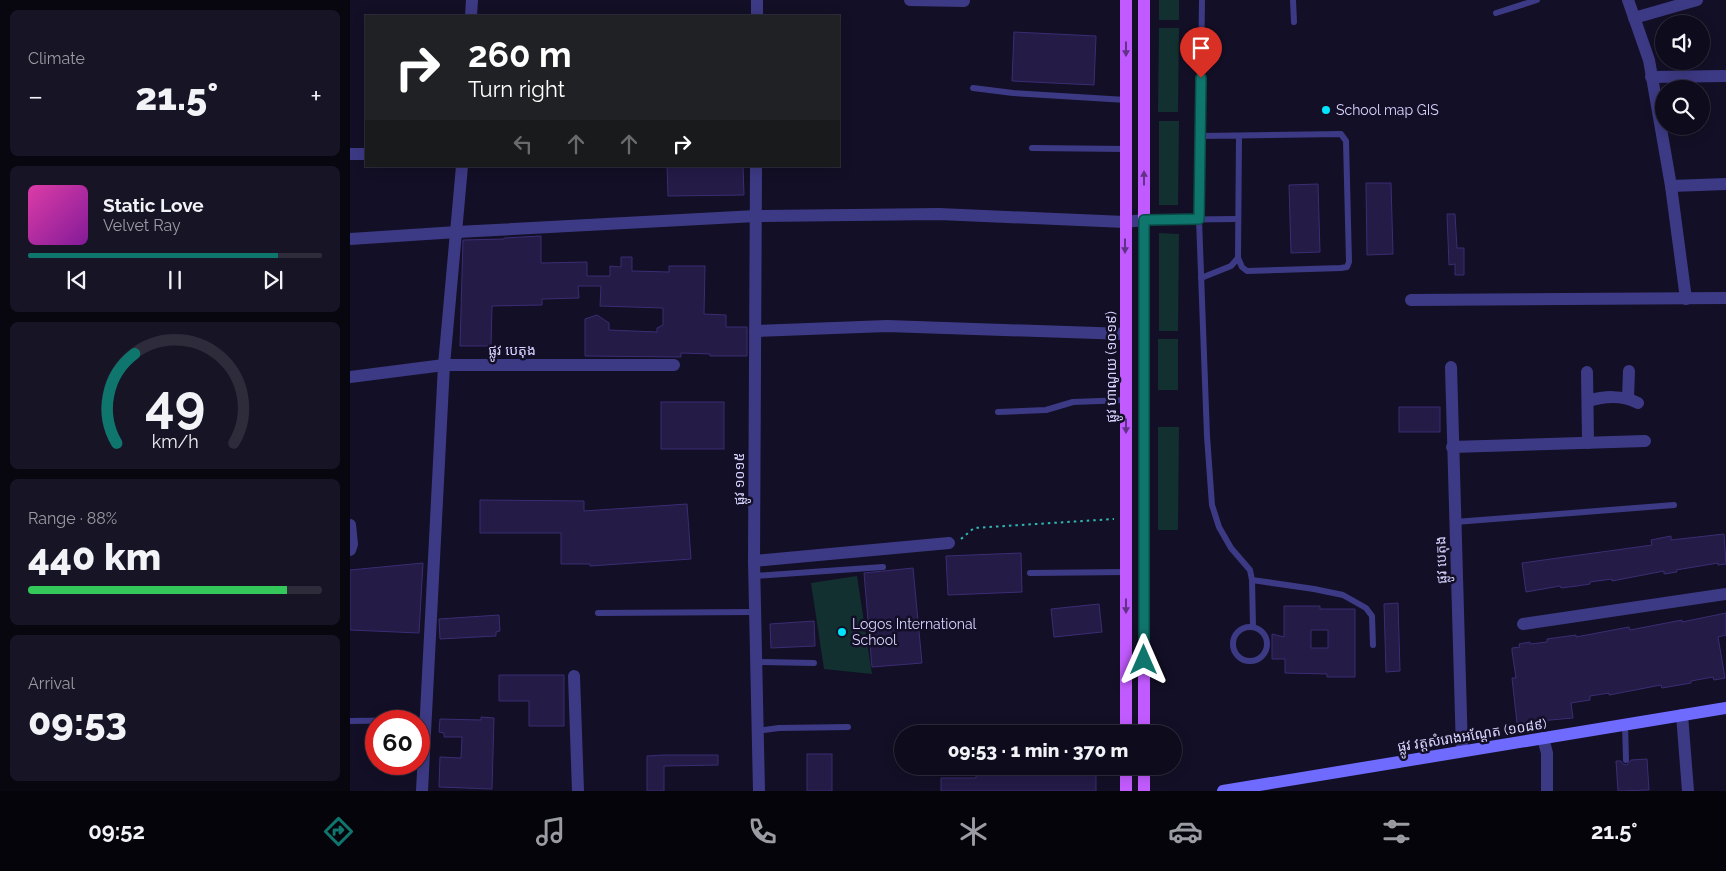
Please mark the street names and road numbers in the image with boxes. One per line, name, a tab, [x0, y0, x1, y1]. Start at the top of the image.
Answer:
street label: ផ្លូវ ហាណូយ (១០១៩)	[1103, 311, 1123, 423]
street label: ផ្លូវ បេតុង	[488, 342, 536, 362]
street label: ផ្លូវ ១០១៥	[731, 453, 751, 505]
street label: ផ្លូវ បេតុង	[1432, 536, 1454, 584]
street label: ផ្លូវ វត្តសំរោងអណ្ដែត (១០៨៩)	[1396, 715, 1549, 759]

